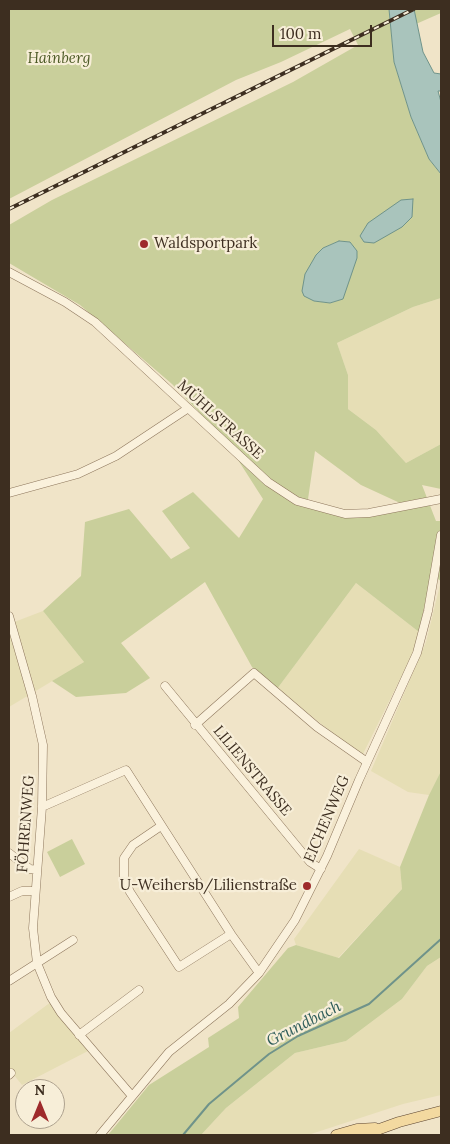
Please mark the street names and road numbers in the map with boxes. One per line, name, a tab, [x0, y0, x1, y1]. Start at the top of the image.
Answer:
street label: MÜHLSTRASSE	[173, 377, 267, 463]
street label: LILIENSTRASSE	[209, 722, 295, 820]
street label: EICHENWEG	[301, 773, 353, 865]
street label: FÖHRENWEG	[14, 775, 38, 873]

